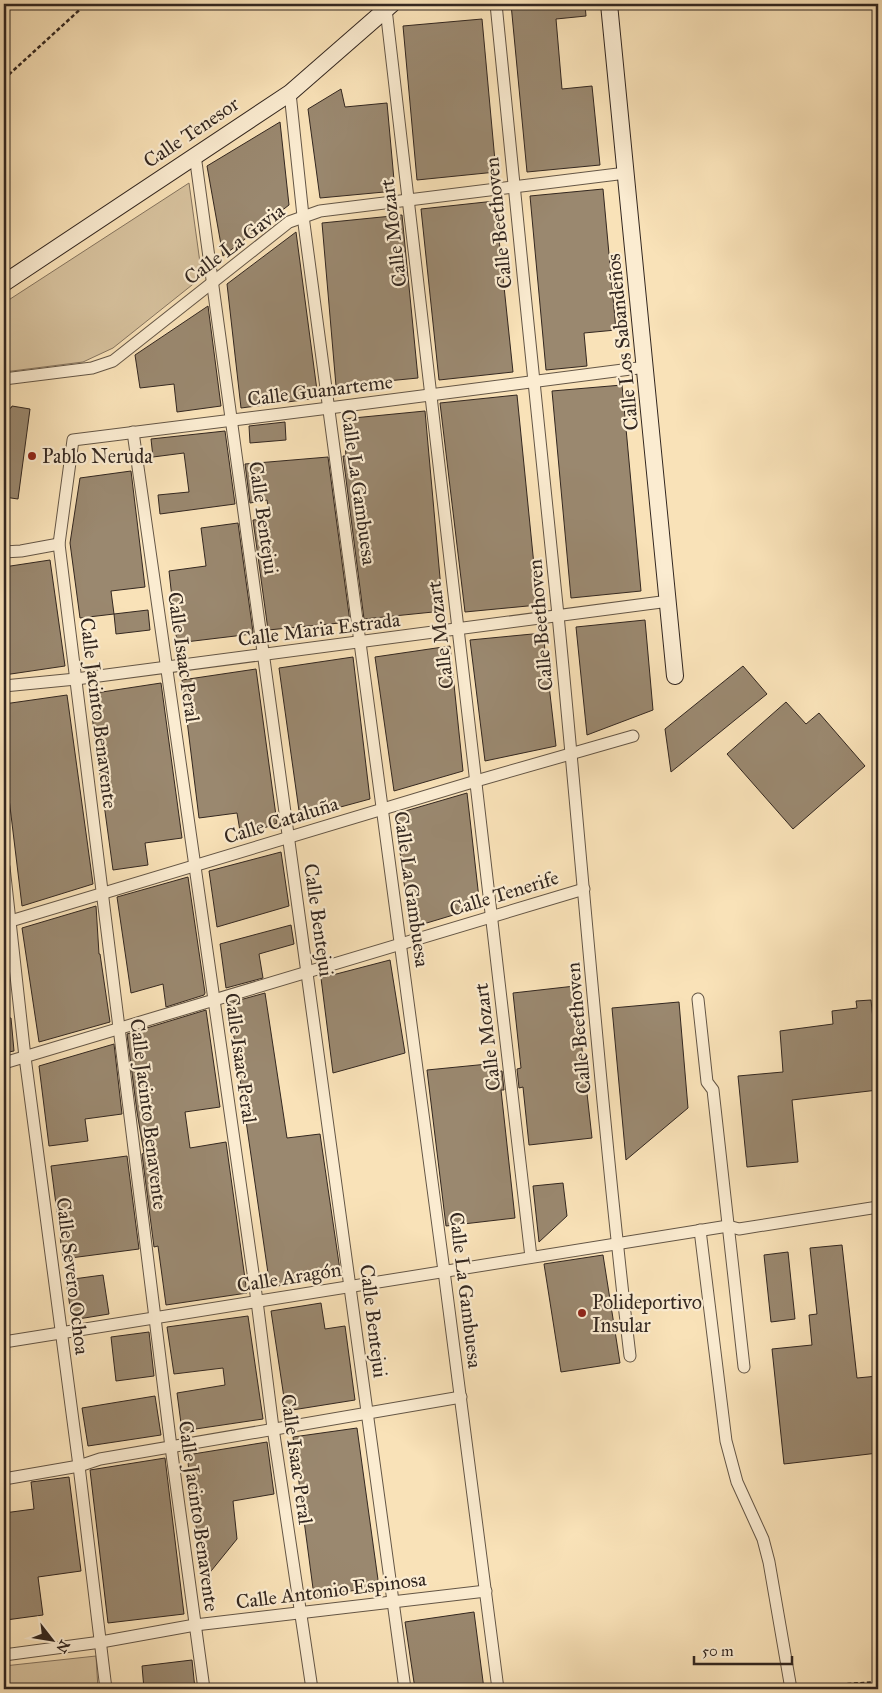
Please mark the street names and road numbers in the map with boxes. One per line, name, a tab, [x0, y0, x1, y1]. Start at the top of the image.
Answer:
street label: Calle Tenesor	[139, 91, 244, 173]
street label: Calle Beethoven	[479, 156, 517, 290]
street label: Calle Mozart	[374, 178, 412, 288]
street label: Calle La Gavia	[179, 198, 289, 290]
street label: Calle Los Sabandeños	[601, 252, 643, 432]
street label: Calle Guanarteme	[246, 369, 394, 411]
street label: Calle La Gambuesa	[336, 408, 382, 567]
street label: Calle Bentejui	[244, 460, 284, 577]
street label: Calle Beethoven	[522, 558, 558, 692]
street label: Calle Mozart	[421, 580, 459, 690]
street label: Calle Isaac Peral	[163, 590, 205, 724]
street label: Calle Maria Estrada	[236, 607, 402, 651]
street label: Calle Jacinto Benavente	[74, 616, 123, 810]
street label: Calle Cataluña	[221, 791, 342, 849]
street label: Calle La Gambuesa	[389, 810, 435, 969]
street label: Calle Bentejui	[299, 862, 339, 979]
street label: Calle Tenerife	[446, 865, 562, 921]
street label: Calle Beethoven	[560, 961, 596, 1095]
street label: Calle Mozart	[468, 982, 506, 1092]
street label: Calle Isaac Peral	[220, 991, 262, 1125]
street label: Calle Jacinto Benavente	[124, 1017, 173, 1211]
street label: Calle Severo Ochoa	[51, 1196, 95, 1357]
street label: Calle La Gambuesa	[445, 1211, 488, 1370]
street label: Calle Aragón	[235, 1257, 343, 1298]
street label: Calle Bentejui	[355, 1263, 393, 1380]
street label: Calle Isaac Peral	[276, 1392, 318, 1526]
street label: Calle Jacinto Benavente	[173, 1419, 224, 1613]
street label: Calle Antonio Espinosa	[234, 1566, 428, 1614]

